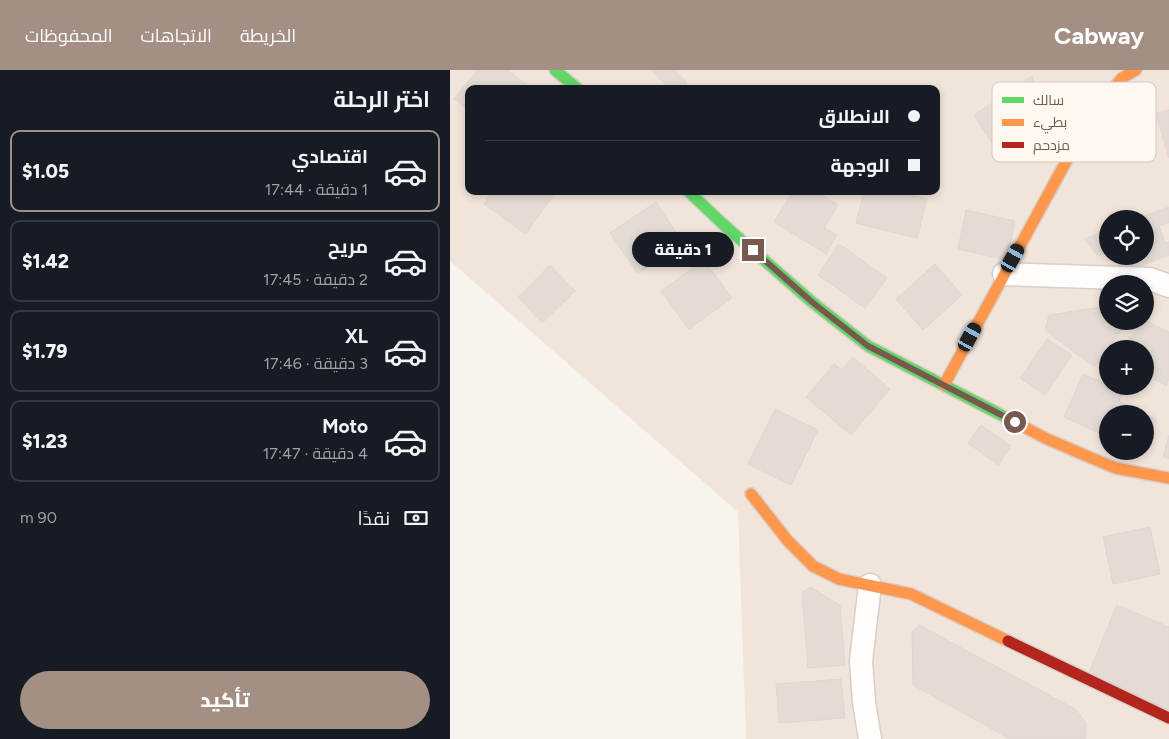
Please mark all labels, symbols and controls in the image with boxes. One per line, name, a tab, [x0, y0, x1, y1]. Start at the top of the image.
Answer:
text: Cabway	[1054, 21, 1144, 50]
text: المحفوظات	[25, 25, 113, 47]
text: الاتجاهات	[141, 25, 212, 47]
text: الخريطة	[240, 25, 296, 47]
legend	[992, 82, 1156, 162]
text: اختر الرحلة	[333, 86, 430, 113]
text: سالك	[1033, 92, 1064, 109]
text: الانطلاق	[819, 105, 890, 128]
text: بطيء	[1033, 114, 1067, 134]
text: مزدحم	[1033, 137, 1070, 155]
text: اقتصادي	[292, 145, 368, 168]
icon: car	[383, 149, 428, 194]
text: الوجهة	[830, 154, 890, 177]
text: $1.05	[22, 160, 69, 183]
text: 1 دقيقة · 17:44	[265, 180, 368, 199]
map controls	[1099, 210, 1154, 460]
button: locate	[1099, 210, 1154, 265]
callout: 1 دقيقة	[633, 232, 736, 268]
text: مريح	[328, 235, 368, 258]
icon: car	[383, 239, 428, 284]
route end	[742, 239, 764, 261]
text: 1 دقيقة	[654, 240, 712, 259]
car	[999, 241, 1026, 275]
text: $1.42	[22, 250, 69, 273]
text: 2 دقيقة · 17:45	[263, 270, 368, 289]
button: layers	[1099, 275, 1154, 330]
car	[956, 320, 983, 354]
text: XL	[345, 325, 368, 348]
icon: car	[383, 329, 428, 374]
text: $1.79	[22, 340, 67, 363]
button: +	[1099, 340, 1154, 395]
text: 3 دقيقة · 17:46	[263, 354, 368, 373]
button: −	[1099, 405, 1154, 460]
route start	[1004, 411, 1026, 433]
text: Moto	[322, 415, 368, 438]
icon: car	[383, 419, 428, 464]
text: $1.23	[22, 430, 67, 453]
text: 4 دقيقة · 17:47	[263, 444, 368, 463]
icon: cash	[402, 504, 430, 532]
text: نقدًا	[358, 507, 390, 530]
text: 90 m	[20, 508, 57, 527]
button: تأكيد	[20, 671, 430, 729]

